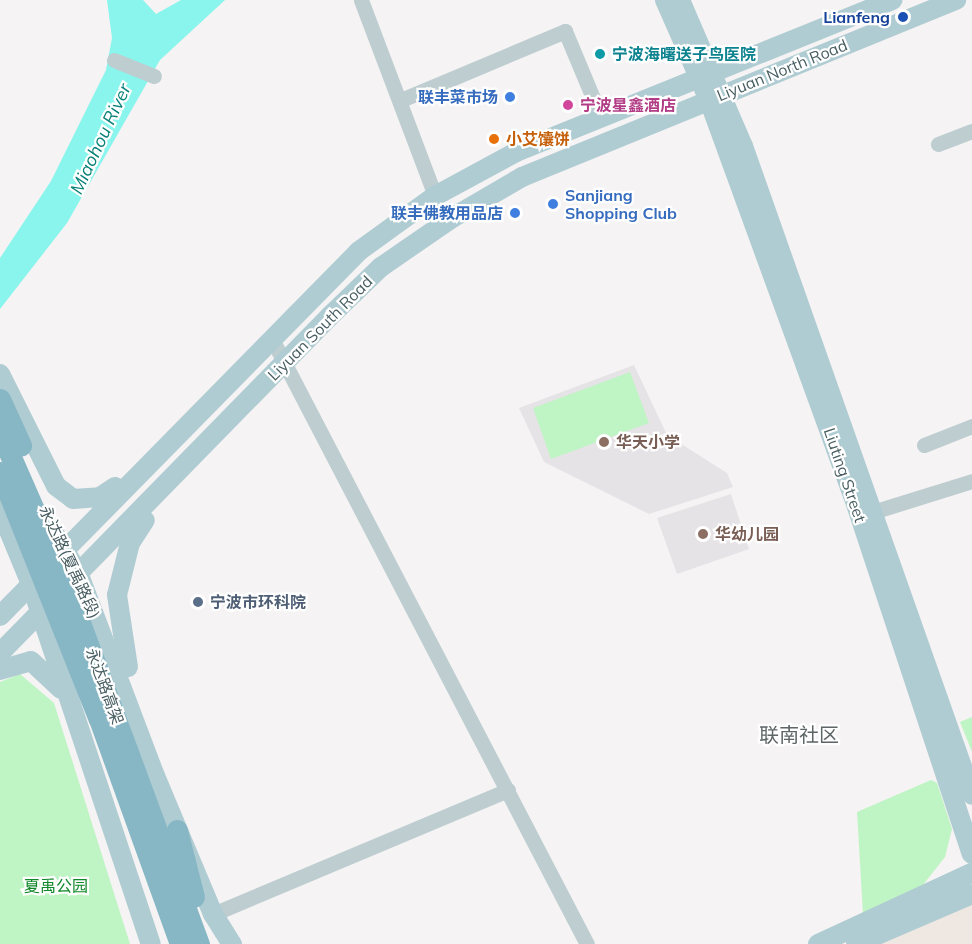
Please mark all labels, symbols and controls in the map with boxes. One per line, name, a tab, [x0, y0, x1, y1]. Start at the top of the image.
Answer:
place label: Lianfeng	[823, 7, 890, 27]
marker: Lianfeng	[894, 8, 912, 26]
street label: Liyuan North Road	[714, 35, 850, 105]
place label: 宁波海曙送子鸟医院	[612, 44, 756, 64]
marker: 宁波海曙送子鸟医院	[593, 47, 607, 61]
water label: Miaohou River	[66, 80, 136, 198]
place label: 联丰菜市场	[418, 87, 498, 107]
marker: 联丰菜市场	[503, 90, 517, 104]
place label: 宁波星鑫酒店	[580, 95, 676, 115]
marker: 宁波星鑫酒店	[561, 98, 575, 112]
place label: 小艾馕饼	[506, 129, 570, 149]
marker: 小艾馕饼	[487, 132, 501, 146]
place label: Sanjiang Shopping Club	[565, 185, 677, 223]
marker: Sanjiang Shopping Club	[546, 197, 560, 211]
place label: 联丰佛教用品店	[391, 203, 503, 223]
marker: 联丰佛教用品店	[508, 206, 522, 220]
street label: Liyuan South Road	[264, 272, 376, 384]
street label: Liuting Street	[820, 425, 870, 525]
place label: 华天小学	[616, 432, 680, 452]
marker: 华天小学	[597, 435, 611, 449]
street label: 永达路(夏禹路段)	[35, 503, 105, 621]
place label: 华幼儿园	[715, 524, 779, 544]
marker: 华幼儿园	[696, 527, 710, 541]
place label: 宁波市环科院	[210, 592, 306, 612]
marker: 宁波市环科院	[191, 595, 205, 609]
street label: 永达路高架	[82, 645, 128, 727]
district label: 联南社区	[759, 722, 839, 746]
park label: 夏禹公园	[24, 876, 88, 896]

